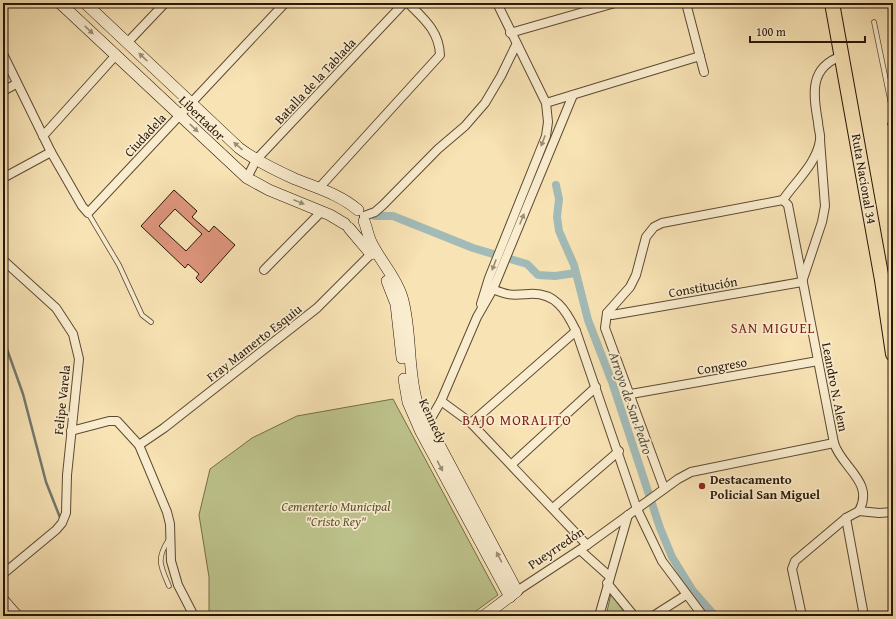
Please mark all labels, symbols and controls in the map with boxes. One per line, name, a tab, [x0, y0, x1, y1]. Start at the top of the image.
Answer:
scale bar	[750, 18, 865, 44]
text: 100 m	[756, 23, 786, 40]
one-way arrow	[84, 25, 93, 34]
street label: Batalla de la Tablada	[270, 33, 361, 128]
one-way arrow	[138, 53, 148, 62]
street label: Libertador	[175, 91, 230, 145]
street label: Ciudadela	[120, 108, 171, 161]
one-way arrow	[189, 123, 198, 132]
street label: Ruta Nacional 34	[847, 132, 881, 226]
one-way arrow	[540, 135, 546, 147]
one-way arrow	[232, 142, 243, 151]
one-way arrow	[293, 199, 305, 205]
one-way arrow	[519, 213, 525, 225]
one-way arrow	[490, 260, 496, 272]
street label: Constitución	[667, 272, 739, 302]
street label: Fray Mamerto Esquiu	[202, 300, 306, 386]
district label: SAN MIGUEL	[731, 318, 815, 338]
street label: Leandro N. Alem	[817, 341, 853, 433]
water label: Arroyo de San Pedro	[604, 348, 658, 457]
street label: Congreso	[695, 352, 749, 380]
street label: Felipe Varela	[49, 363, 75, 436]
street label: Kennedy	[414, 395, 452, 447]
district label: BAJO MORALITO	[462, 410, 572, 430]
one-way arrow	[437, 461, 443, 472]
place label: Destacamento Policial San Miguel	[710, 470, 820, 504]
marker: Destacamento Policial San Miguel	[697, 481, 707, 491]
park label: Cementerio Municipal "Cristo Rey"	[281, 497, 391, 531]
street label: Pueyrredón	[524, 522, 588, 574]
one-way arrow	[496, 551, 502, 563]

